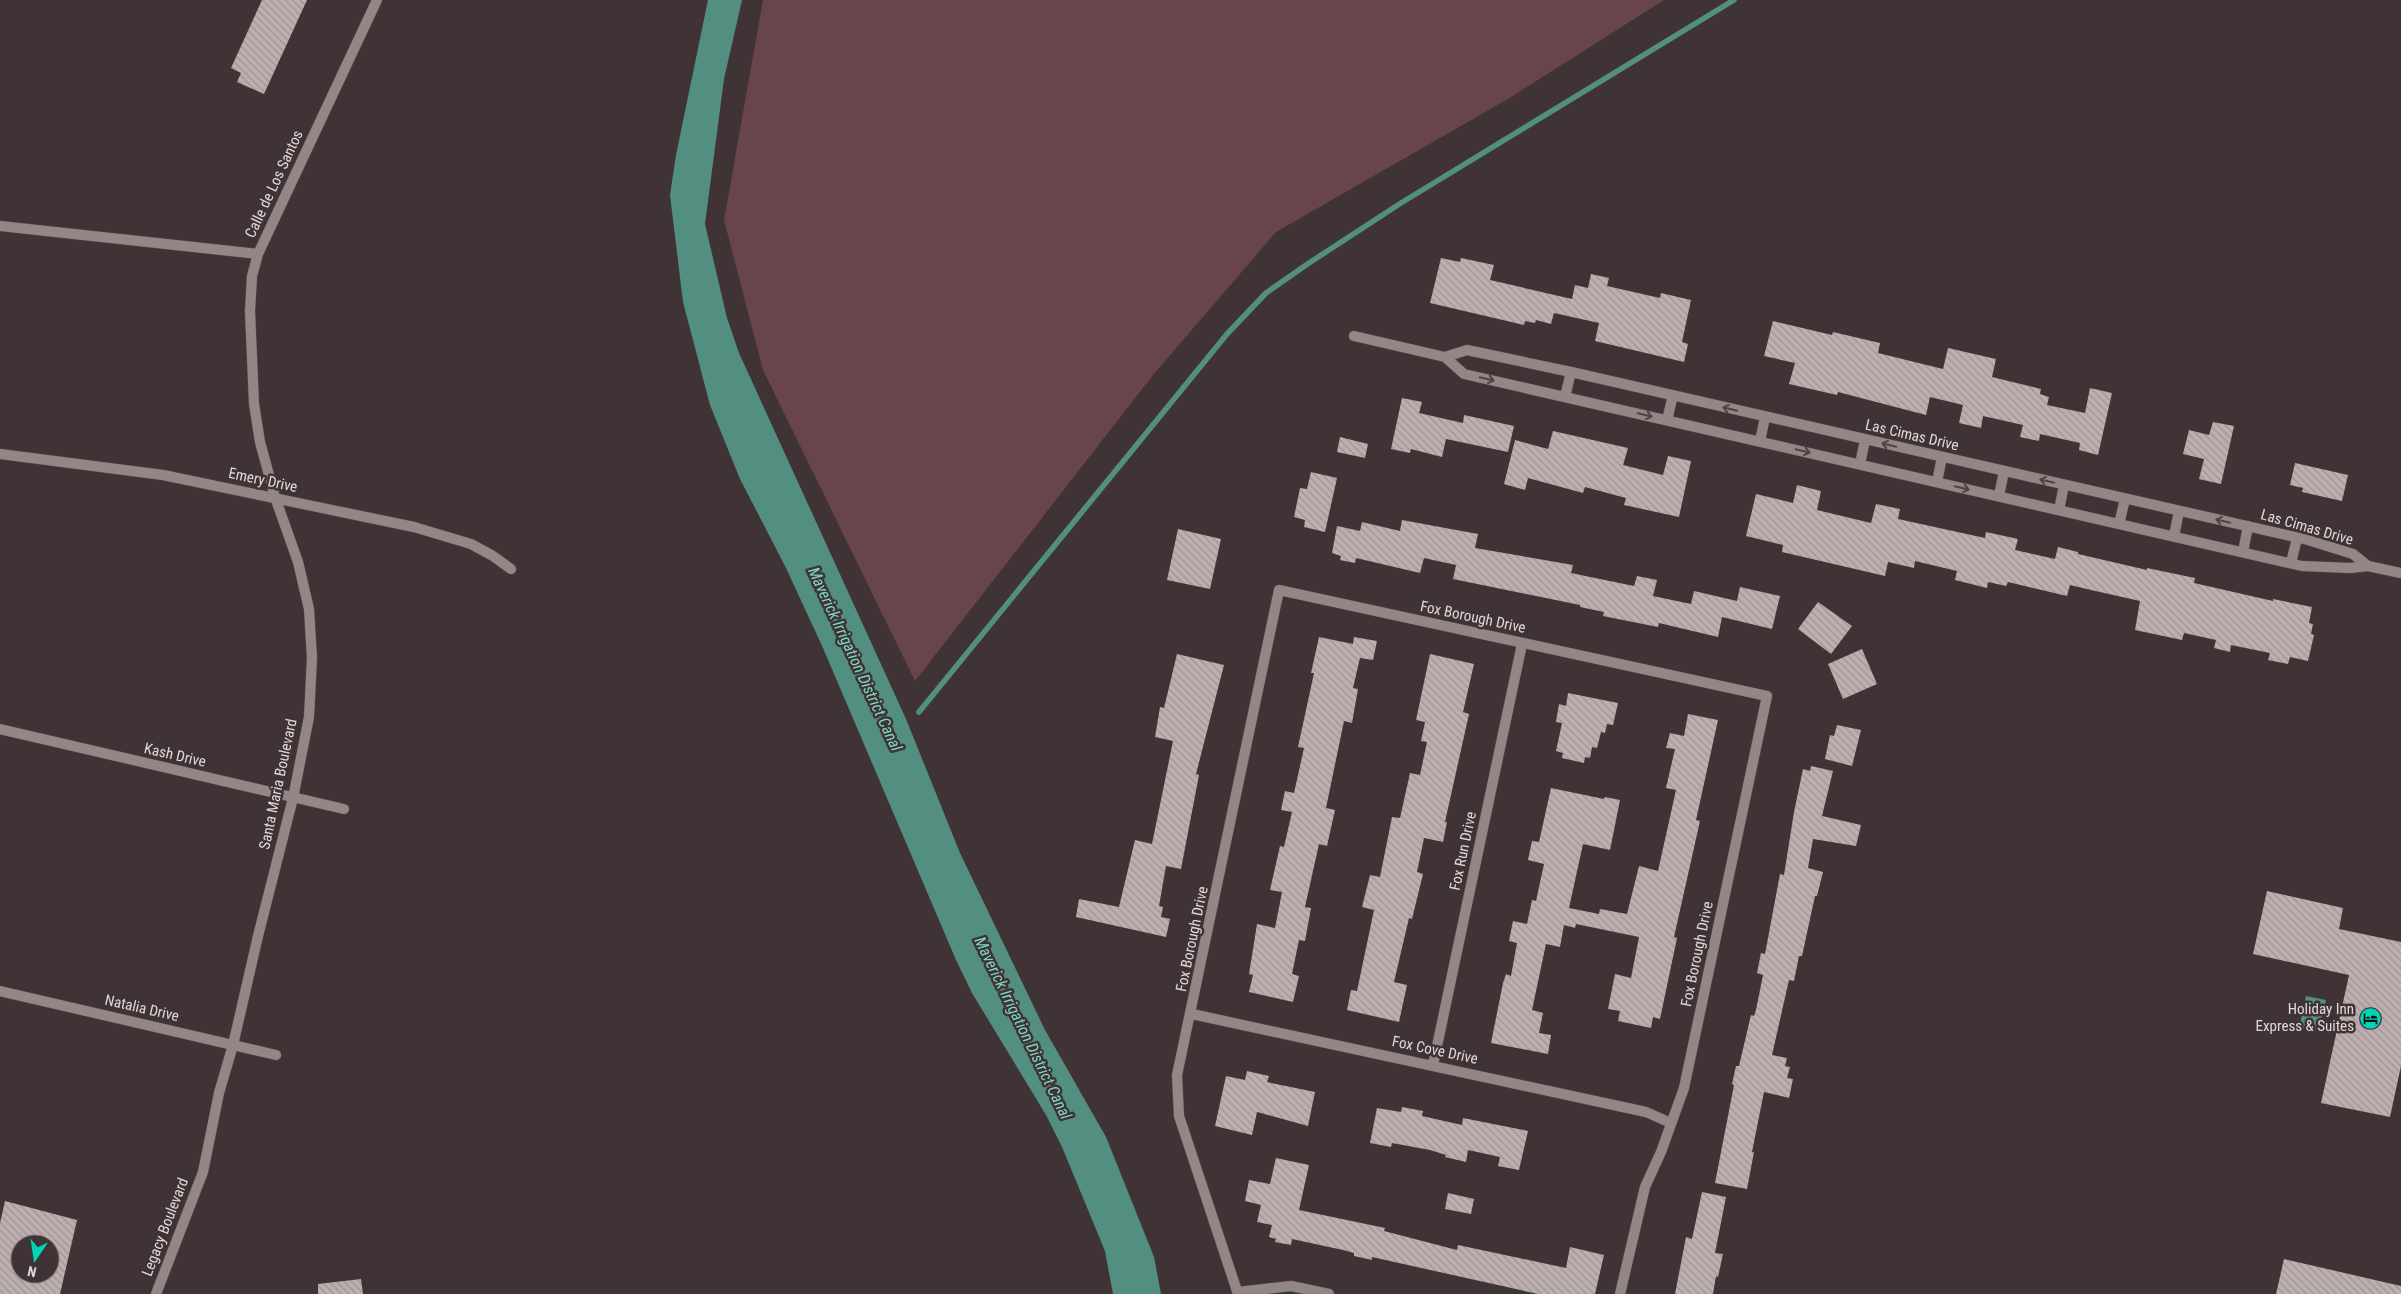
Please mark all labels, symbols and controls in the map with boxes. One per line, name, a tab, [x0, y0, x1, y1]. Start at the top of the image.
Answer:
street label: Calle de Los Santos	[241, 127, 307, 241]
one-way arrow	[1478, 375, 1494, 384]
one-way arrow	[1723, 404, 1739, 413]
one-way arrow	[1637, 411, 1653, 420]
street label: Las Cimas Drive	[1864, 416, 1960, 454]
one-way arrow	[1881, 440, 1897, 449]
one-way arrow	[1795, 447, 1811, 456]
street label: Emery Drive	[227, 464, 299, 496]
one-way arrow	[2040, 476, 2056, 485]
one-way arrow	[1953, 484, 1969, 493]
street label: Las Cimas Drive	[2259, 505, 2355, 549]
one-way arrow	[2215, 516, 2231, 525]
water label: Maverick Irrigation District Canal	[804, 564, 906, 754]
street label: Fox Borough Drive	[1419, 597, 1527, 637]
street label: Santa Maria Boulevard	[255, 717, 301, 851]
street label: Kash Drive	[142, 739, 208, 771]
street label: Fox Run Drive	[1446, 810, 1480, 892]
street label: Fox Borough Drive	[1172, 885, 1212, 993]
street label: Fox Borough Drive	[1677, 900, 1717, 1008]
water label: Maverick Irrigation District Canal	[970, 934, 1076, 1123]
street label: Natalia Drive	[103, 991, 181, 1025]
place label: Holiday Inn Express & Suites	[2256, 1000, 2354, 1035]
hotel icon: Holiday Inn Express & Suites	[2358, 1006, 2382, 1030]
street label: Fox Cove Drive	[1391, 1032, 1479, 1068]
street label: Legacy Boulevard	[138, 1175, 192, 1279]
north arrow	[10, 1234, 60, 1284]
text: N	[26, 1263, 38, 1280]

